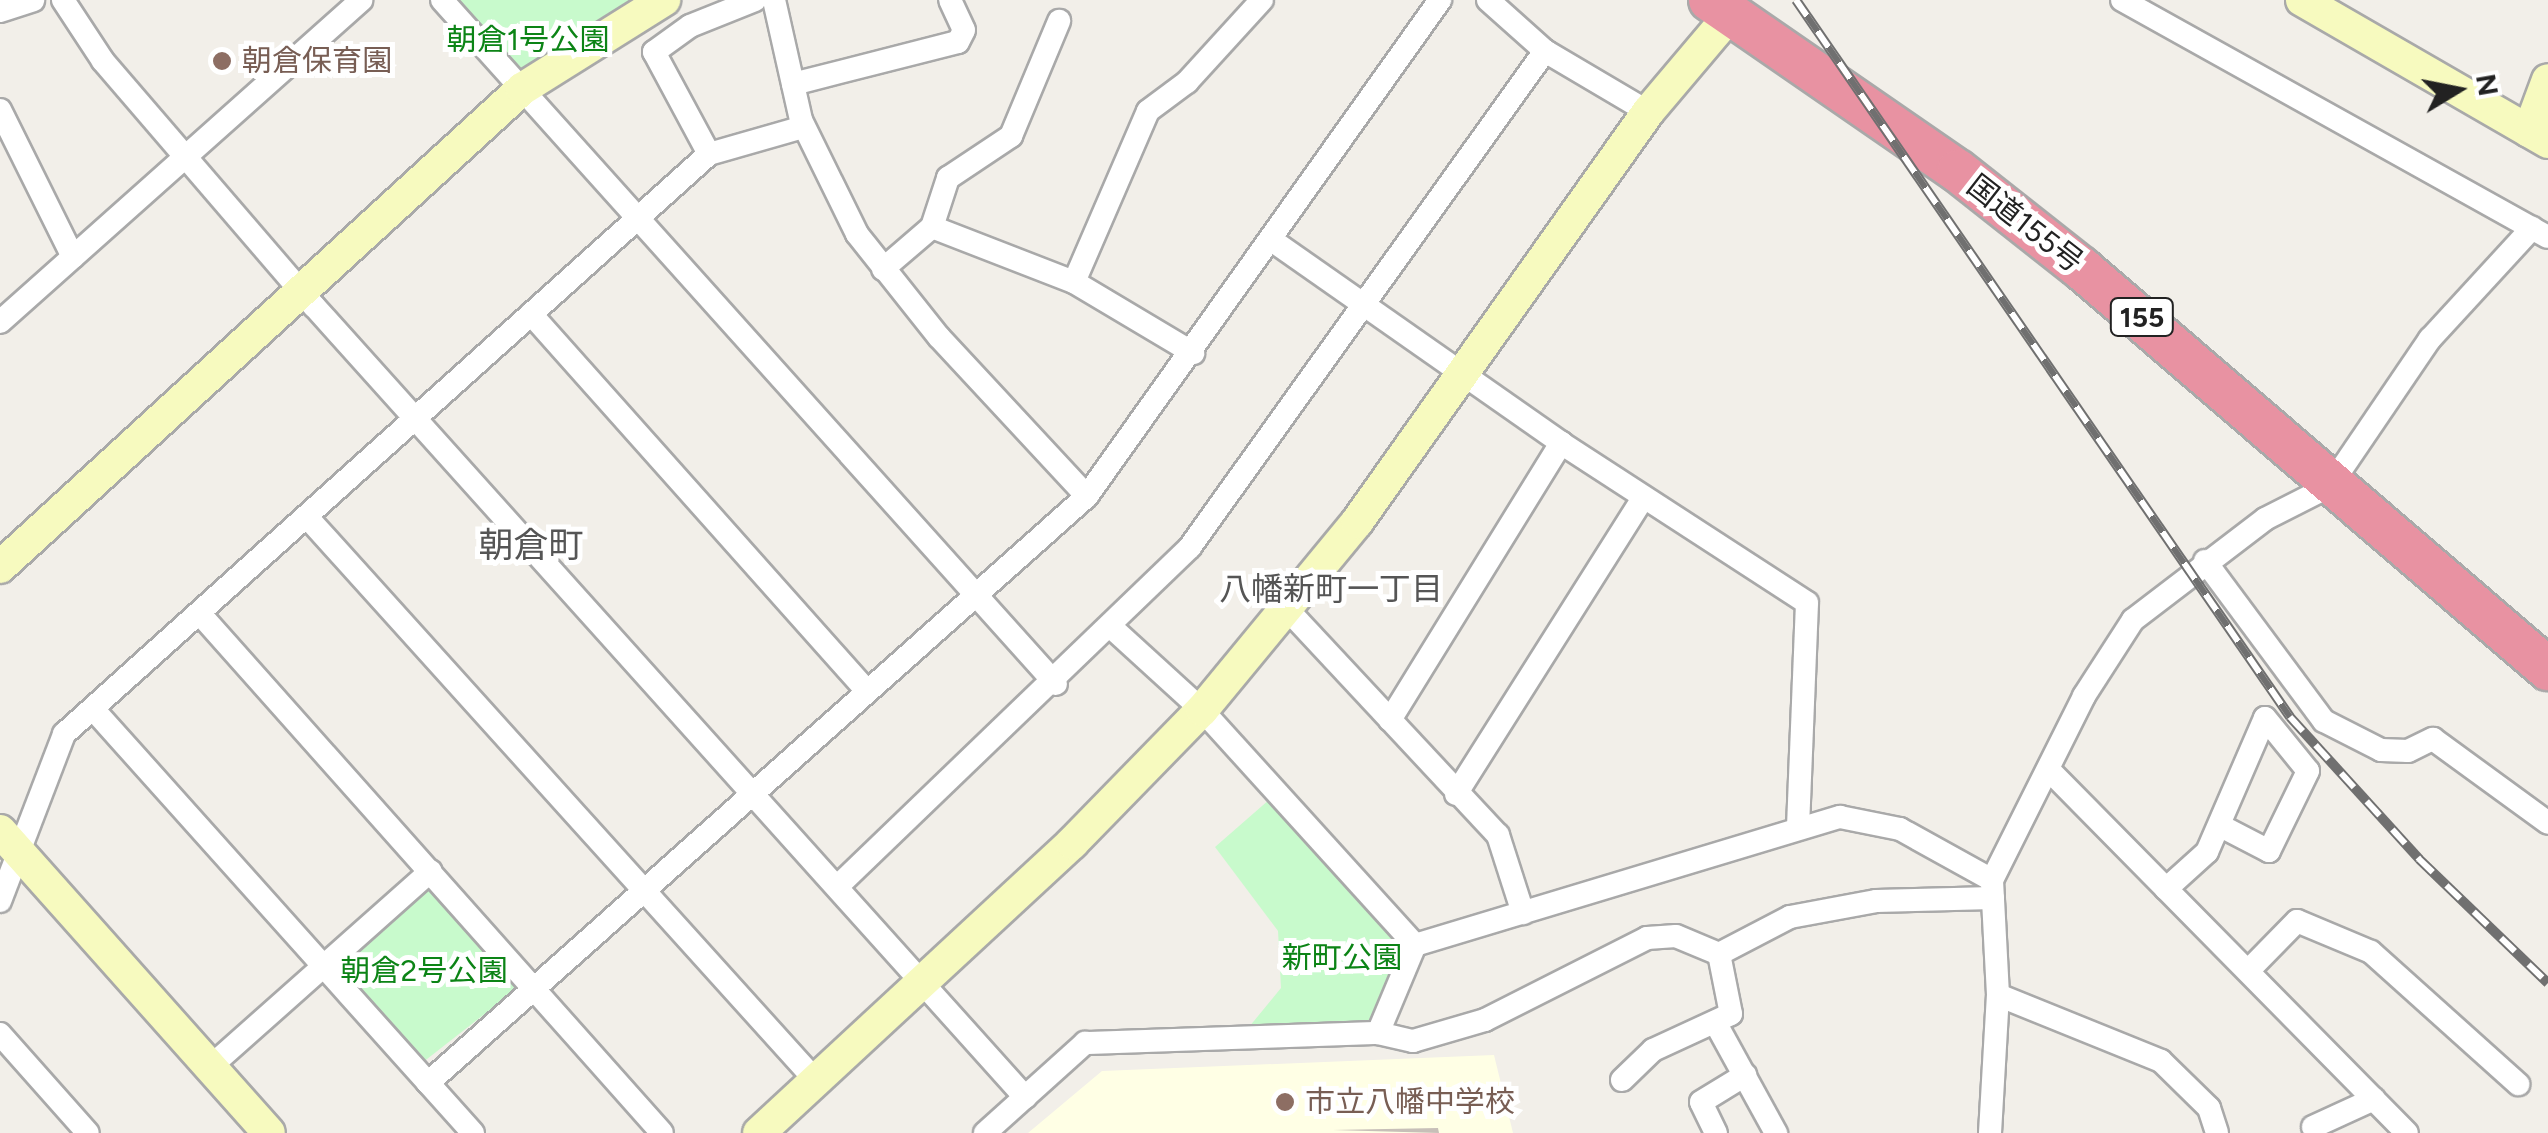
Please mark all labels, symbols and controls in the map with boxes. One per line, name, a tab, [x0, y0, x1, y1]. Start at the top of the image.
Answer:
park label: 朝倉1号公園	[447, 22, 609, 58]
north arrow	[2408, 40, 2508, 140]
place label: 朝倉保育園	[242, 43, 392, 79]
marker: 朝倉保育園	[211, 50, 233, 72]
text: N	[2469, 71, 2506, 98]
street label: 国道155号	[1960, 168, 2090, 280]
road number: 155	[2110, 294, 2174, 340]
district label: 朝倉町	[479, 524, 583, 566]
district label: 八幡新町一丁目	[1219, 570, 1443, 608]
park label: 新町公園	[1282, 940, 1402, 976]
park label: 朝倉2号公園	[341, 953, 507, 989]
place label: 市立八幡中学校	[1305, 1084, 1515, 1120]
marker: 市立八幡中学校	[1274, 1091, 1296, 1113]

